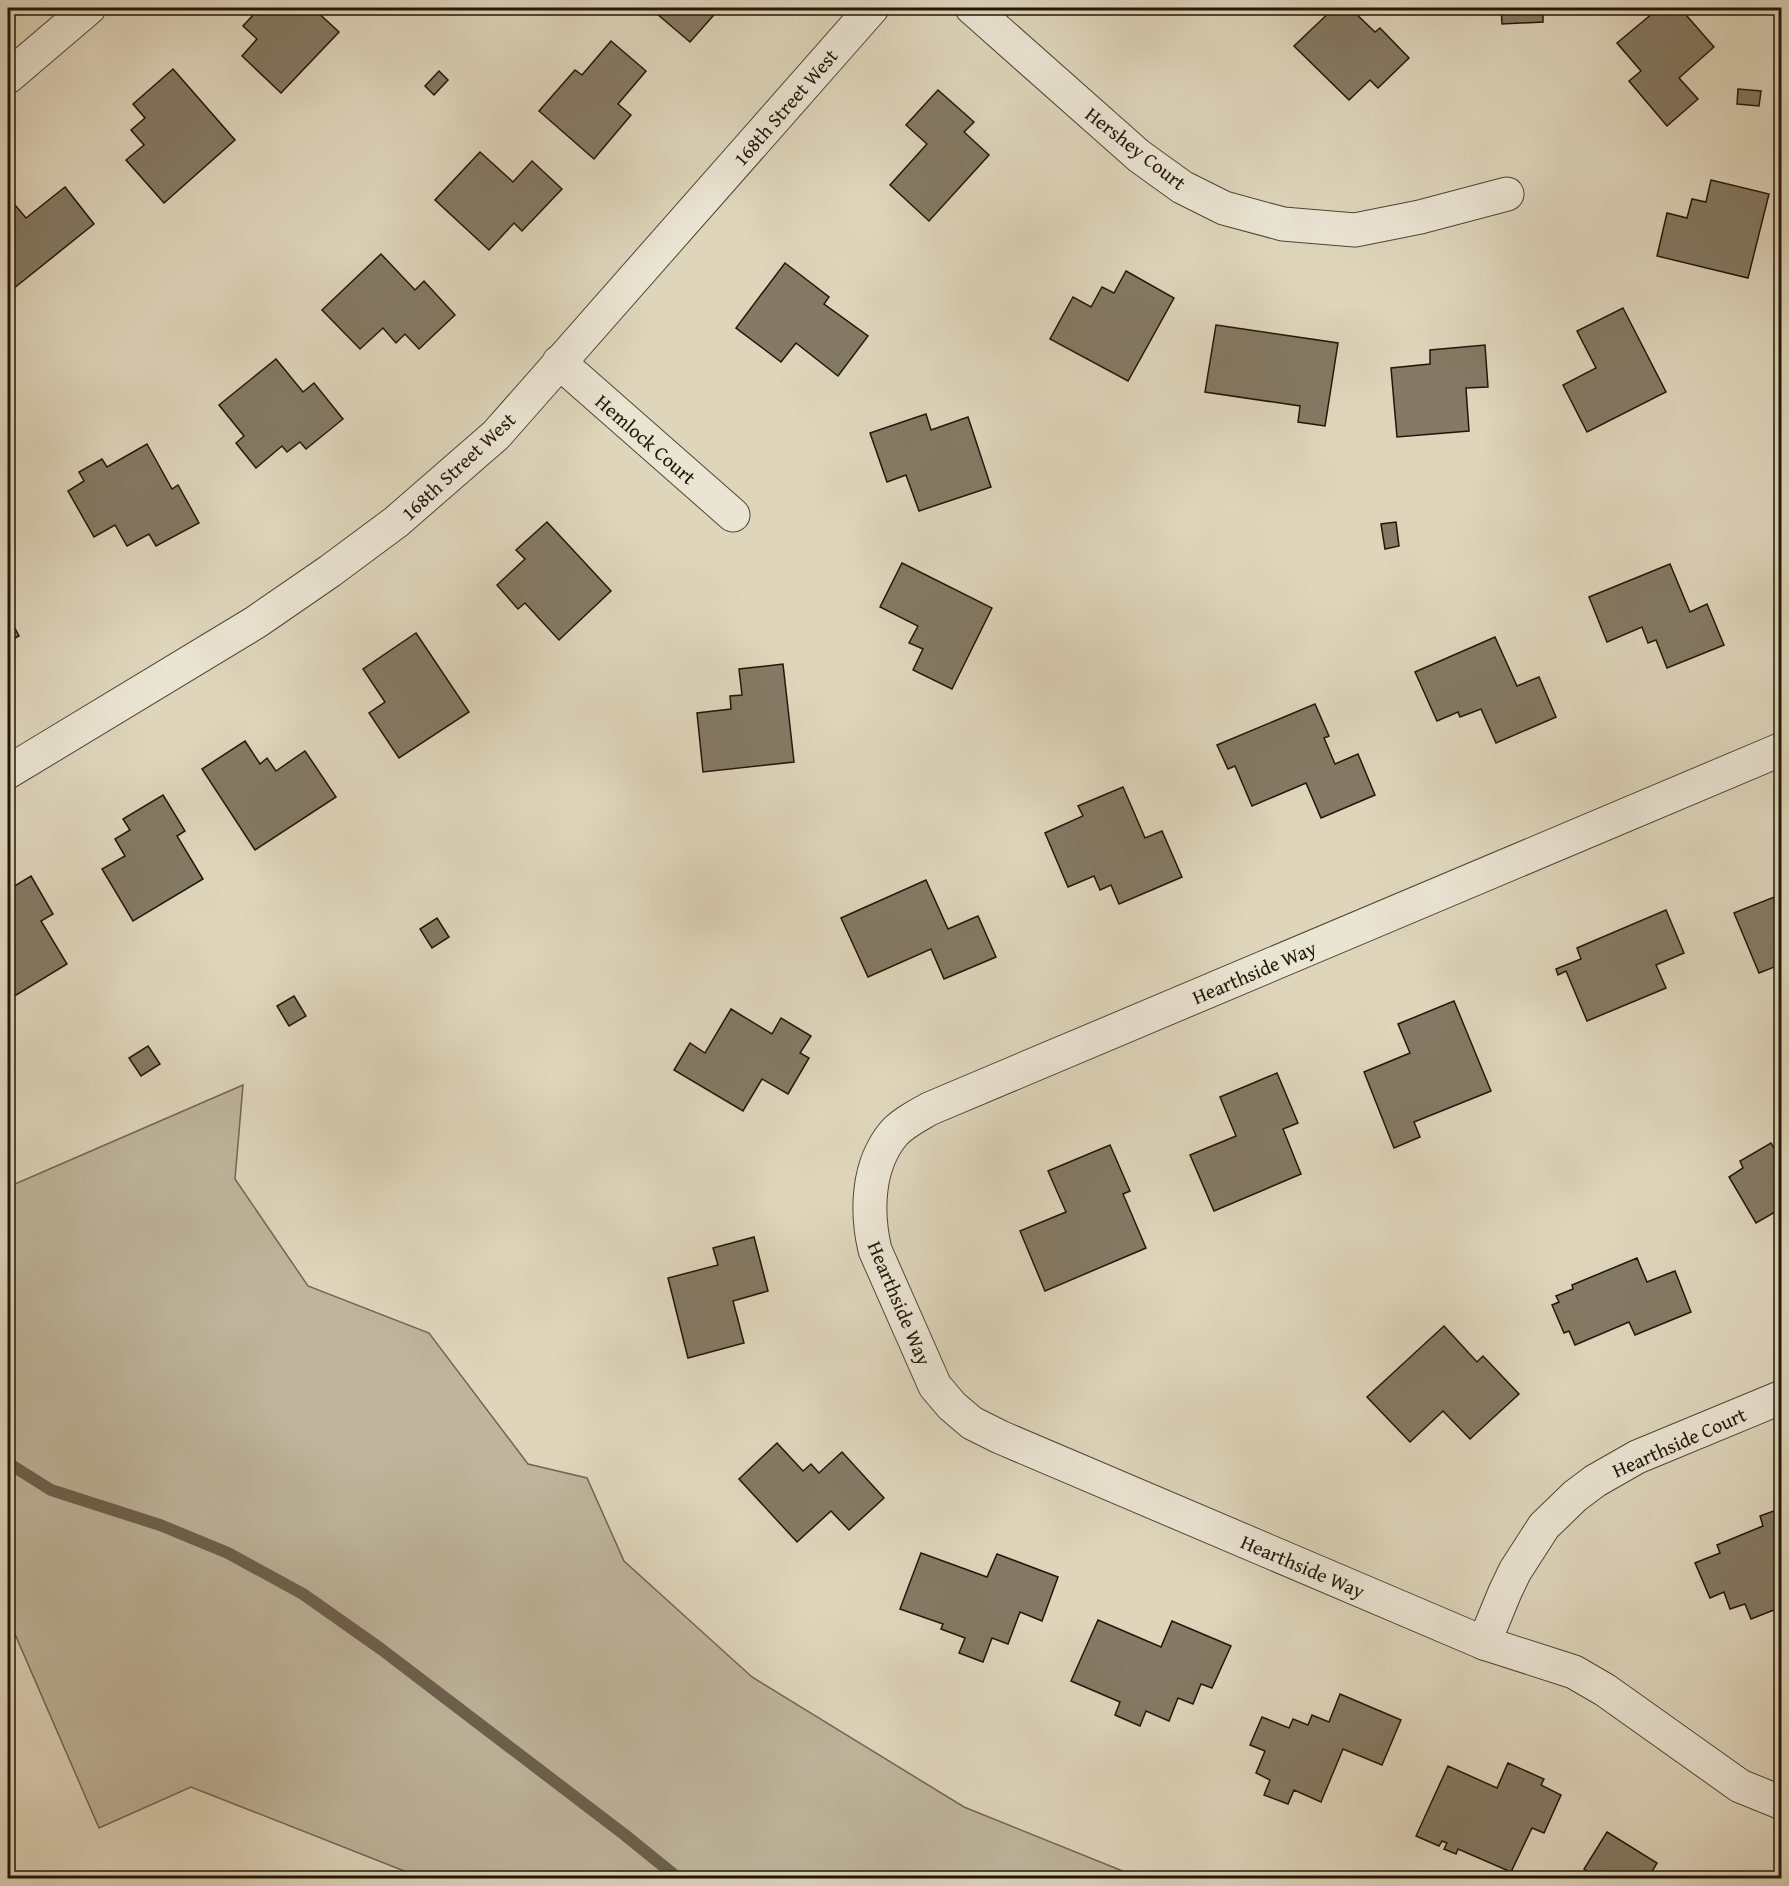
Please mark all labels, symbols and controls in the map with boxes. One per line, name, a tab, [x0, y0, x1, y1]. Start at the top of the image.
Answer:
street label: 168th Street West	[726, 42, 844, 172]
street label: Hershey Court	[1079, 99, 1193, 197]
street label: Hemlock Court	[589, 387, 703, 491]
street label: 168th Street West	[394, 405, 522, 527]
street label: Hearthside Way	[1187, 933, 1321, 1011]
street label: Hearthside Way	[861, 1236, 939, 1370]
street label: Hearthside Court	[1607, 1399, 1751, 1485]
street label: Hearthside Way	[1236, 1527, 1370, 1605]

